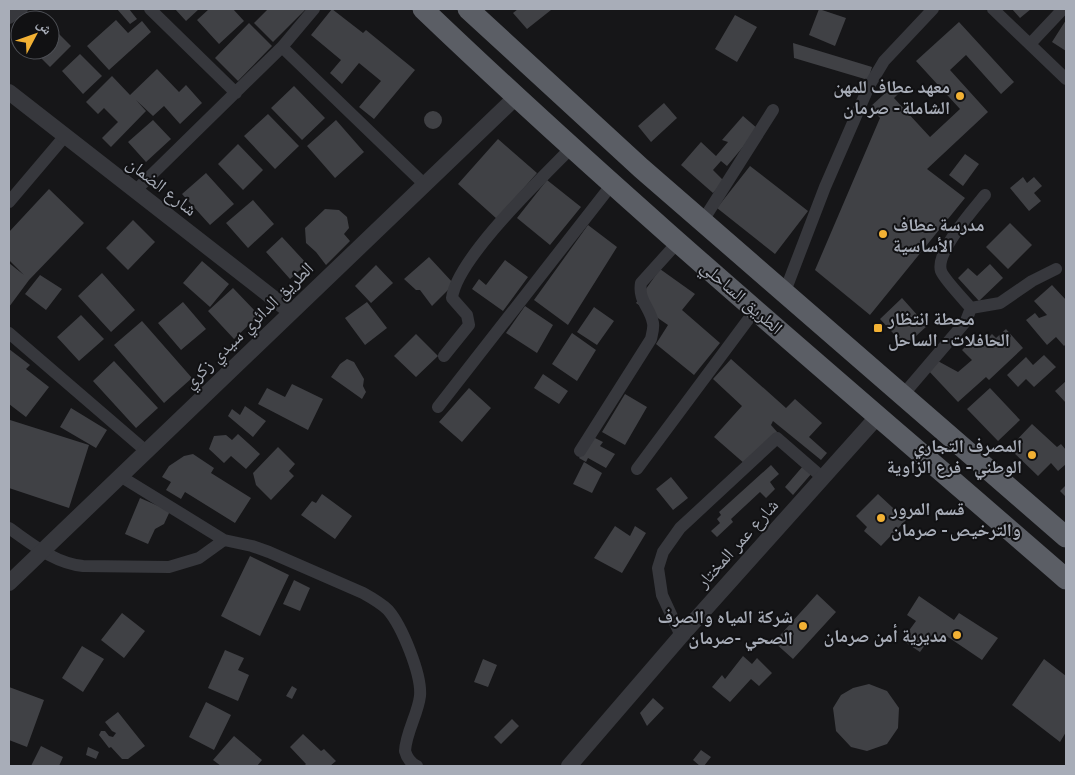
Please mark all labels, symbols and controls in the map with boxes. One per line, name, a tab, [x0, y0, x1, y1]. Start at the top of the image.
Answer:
north arrow	[10, 10, 60, 60]
text: ش	[33, 16, 56, 38]
place label: معهد عطاف للمهن الشاملة - صرمان	[833, 76, 950, 119]
marker: معهد عطاف للمهن الشاملة - صرمان	[954, 90, 966, 102]
street label: شارع الضمان	[122, 152, 201, 221]
place label: مدرسة عطاف الأساسية	[893, 214, 985, 256]
marker: مدرسة عطاف الأساسية	[877, 228, 889, 240]
street label: الطريق الساحلي	[694, 256, 787, 342]
street label: الطريق الدائري سيدي زكري	[179, 257, 321, 396]
place label: محطة انتظار الحافلات - الساحل	[887, 308, 1010, 351]
marker: محطة انتظار الحافلات - الساحل	[872, 322, 884, 334]
place label: المصرف التجاري الوطني - فرع الزاوية	[887, 435, 1022, 481]
marker: المصرف التجاري الوطني - فرع الزاوية	[1026, 449, 1038, 461]
street label: شارع عمر المختار	[691, 494, 783, 593]
place label: قسم المرور والترخيص - صرمان	[890, 498, 1021, 541]
marker: قسم المرور والترخيص - صرمان	[875, 512, 887, 524]
place label: شركة المياه والصرف الصحي -صرمان	[657, 606, 793, 652]
marker: شركة المياه والصرف الصحي -صرمان	[797, 620, 809, 632]
place label: مديرية أمن صرمان	[823, 624, 947, 647]
marker: مديرية أمن صرمان	[951, 629, 963, 641]

